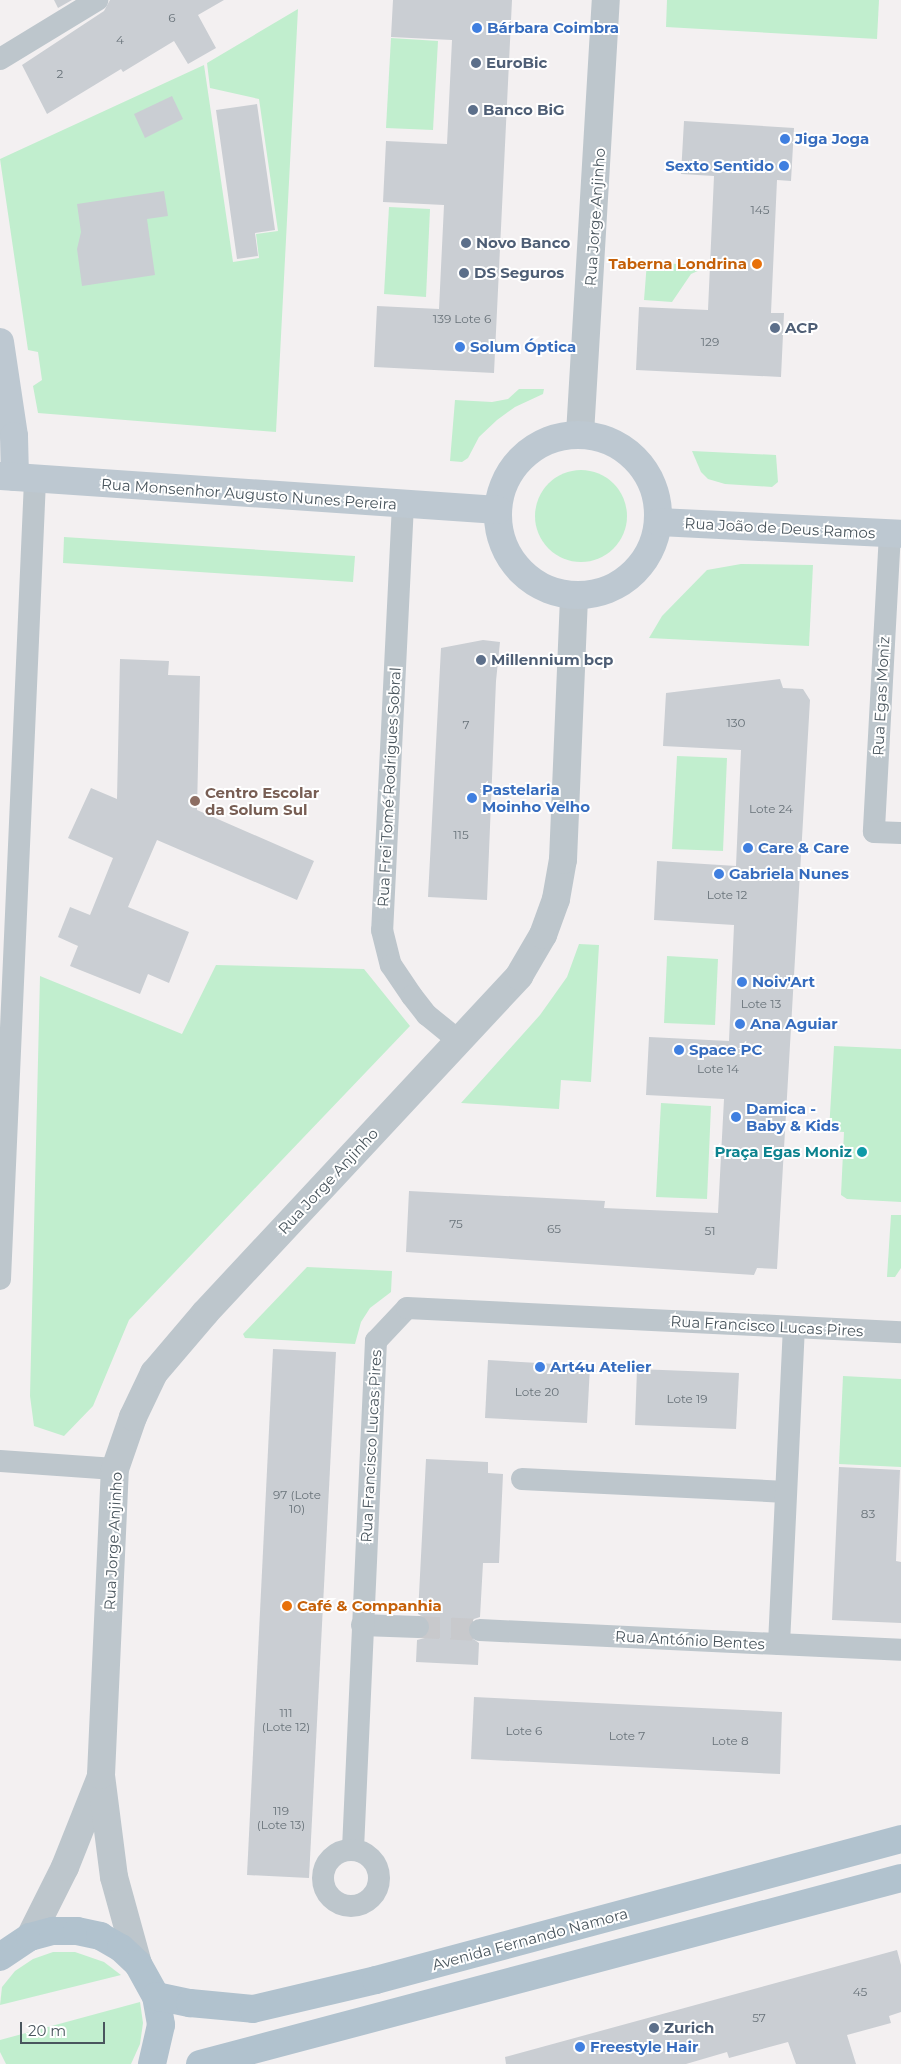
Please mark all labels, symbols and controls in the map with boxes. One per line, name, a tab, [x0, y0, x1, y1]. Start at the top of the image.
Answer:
house number: 6	[168, 11, 176, 25]
place label: Bárbara Coimbra	[487, 19, 619, 37]
marker: Bárbara Coimbra	[471, 22, 483, 34]
house number: 4	[116, 33, 124, 47]
place label: EuroBic	[486, 54, 547, 72]
marker: EuroBic	[470, 57, 482, 69]
house number: 2	[57, 67, 63, 81]
place label: Banco BiG	[483, 101, 565, 119]
marker: Banco BiG	[467, 104, 479, 116]
place label: Jiga Joga	[795, 130, 869, 148]
marker: Jiga Joga	[779, 133, 791, 145]
street label: Rua Jorge Anjinho	[581, 147, 609, 287]
place label: Sexto Sentido	[665, 157, 774, 175]
marker: Sexto Sentido	[778, 160, 790, 172]
house number: 145	[750, 203, 770, 217]
place label: Novo Banco	[476, 234, 570, 252]
marker: Novo Banco	[460, 237, 472, 249]
place label: Taberna Londrina	[609, 255, 747, 273]
marker: Taberna Londrina	[751, 258, 763, 270]
place label: DS Seguros	[474, 264, 564, 282]
marker: DS Seguros	[458, 267, 470, 279]
house number: 139 Lote 6	[433, 312, 491, 326]
place label: ACP	[785, 319, 818, 337]
marker: ACP	[769, 322, 781, 334]
house number: 129	[701, 335, 719, 349]
place label: Solum Óptica	[470, 338, 576, 356]
marker: Solum Óptica	[454, 341, 466, 353]
street label: Rua Monsenhor Augusto Nunes Pereira	[100, 475, 398, 513]
street label: Rua João de Deus Ramos	[684, 514, 876, 542]
street label: Rua Egas Moniz	[869, 636, 893, 756]
place label: Millennium bcp	[491, 651, 613, 669]
marker: Millennium bcp	[475, 654, 487, 666]
street label: Rua Frei Tomé Rodrigues Sobral	[374, 667, 404, 907]
house number: 130	[726, 716, 746, 730]
house number: 7	[462, 718, 470, 732]
place label: Pastelaria Moinho Velho	[482, 780, 590, 815]
place label: Centro Escolar da Solum Sul	[205, 783, 319, 818]
marker: Pastelaria Moinho Velho	[466, 792, 478, 804]
marker: Centro Escolar da Solum Sul	[189, 795, 201, 807]
house number: Lote 24	[749, 802, 793, 816]
house number: 115	[453, 828, 469, 842]
place label: Care & Care	[758, 839, 849, 857]
marker: Care & Care	[742, 842, 754, 854]
place label: Gabriela Nunes	[729, 865, 849, 883]
marker: Gabriela Nunes	[713, 868, 725, 880]
house number: Lote 12	[707, 888, 747, 902]
place label: Noiv'Art	[752, 973, 815, 991]
marker: Noiv'Art	[736, 976, 748, 988]
house number: Lote 13	[741, 997, 781, 1011]
place label: Ana Aguiar	[750, 1015, 838, 1033]
marker: Ana Aguiar	[734, 1018, 746, 1030]
place label: Space PC	[689, 1041, 762, 1059]
marker: Space PC	[673, 1044, 685, 1056]
house number: Lote 14	[697, 1062, 739, 1076]
place label: Damica - Baby & Kids	[746, 1099, 839, 1134]
marker: Damica - Baby & Kids	[730, 1111, 742, 1123]
street label: Rua Jorge Anjinho	[274, 1124, 382, 1238]
place label: Praça Egas Moniz	[714, 1143, 852, 1161]
marker: Praça Egas Moniz	[856, 1146, 868, 1158]
house number: 75	[449, 1217, 463, 1231]
house number: 65	[547, 1222, 561, 1236]
house number: 51	[704, 1224, 716, 1238]
street label: Rua Francisco Lucas Pires	[670, 1312, 864, 1340]
street label: Rua Francisco Lucas Pires	[357, 1349, 385, 1543]
place label: Art4u Atelier	[550, 1358, 651, 1376]
marker: Art4u Atelier	[534, 1361, 546, 1373]
house number: Lote 20	[515, 1385, 559, 1399]
house number: Lote 19	[666, 1392, 708, 1406]
street label: Rua Jorge Anjinho	[100, 1471, 126, 1611]
house number: 97 (Lote 10)	[273, 1488, 321, 1516]
house number: 83	[861, 1507, 875, 1521]
place label: Café & Companhia	[297, 1597, 442, 1615]
marker: Café & Companhia	[281, 1600, 293, 1612]
street label: Rua António Bentes	[615, 1627, 765, 1653]
house number: 111 (Lote 12)	[262, 1706, 310, 1734]
house number: Lote 6	[506, 1724, 542, 1738]
house number: Lote 7	[609, 1729, 645, 1743]
house number: Lote 8	[711, 1734, 749, 1748]
house number: 119 (Lote 13)	[257, 1804, 305, 1832]
street label: Avenida Fernando Namora	[430, 1904, 630, 1974]
house number: 45	[853, 1985, 867, 1999]
house number: 57	[752, 2011, 766, 2025]
scale bar	[22, 2012, 108, 2044]
place label: Zurich	[664, 2019, 714, 2037]
text: 20 m	[28, 2021, 66, 2040]
marker: Zurich	[648, 2022, 660, 2034]
place label: Freestyle Hair	[590, 2038, 698, 2056]
marker: Freestyle Hair	[574, 2041, 586, 2053]

